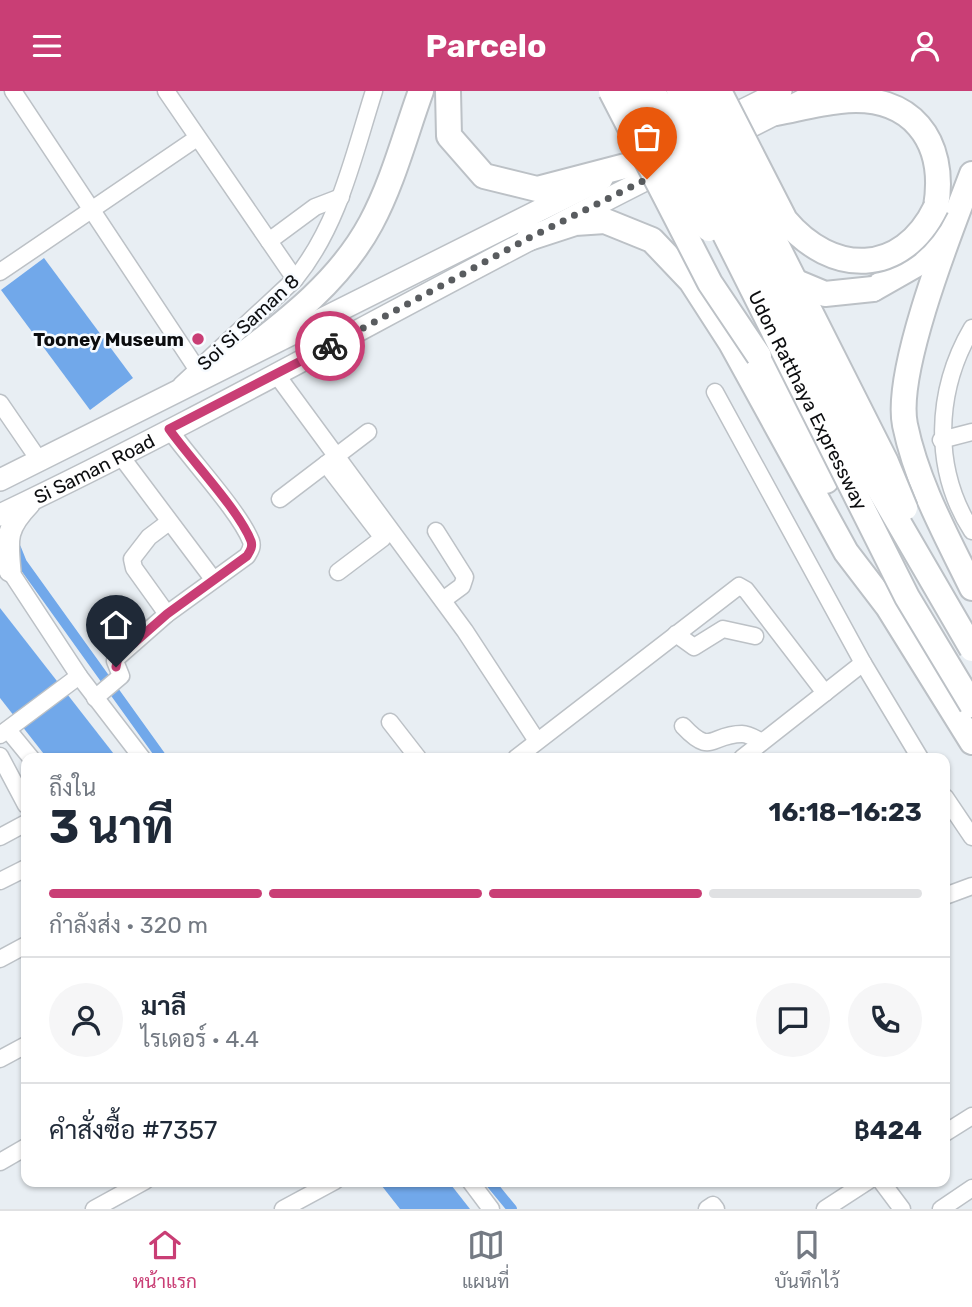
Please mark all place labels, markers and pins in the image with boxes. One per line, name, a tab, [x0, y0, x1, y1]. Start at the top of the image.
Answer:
pin	[617, 107, 677, 179]
place label: Tooney Museum	[33, 328, 184, 351]
marker: Tooney Museum	[190, 331, 206, 347]
pin	[86, 595, 146, 667]

